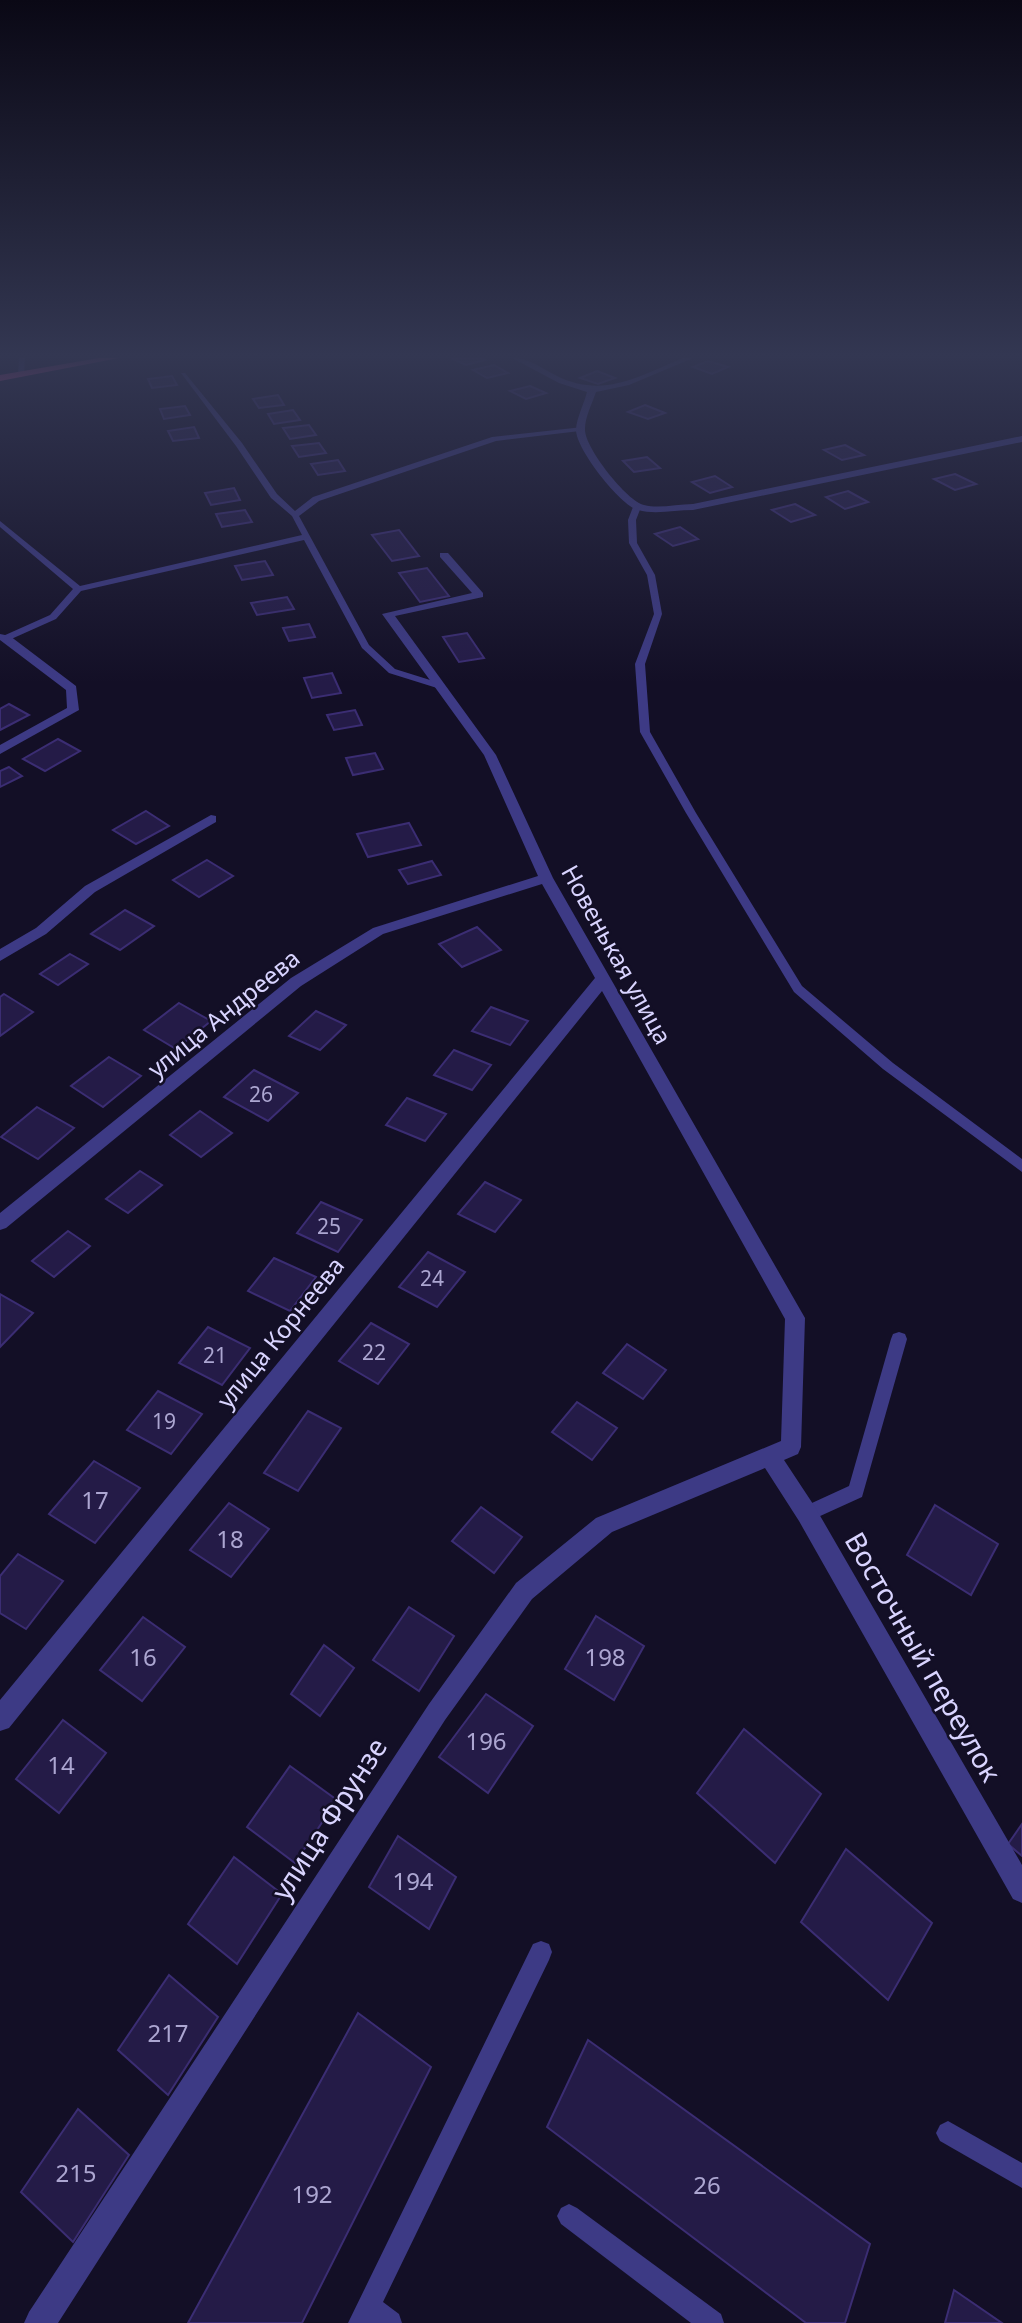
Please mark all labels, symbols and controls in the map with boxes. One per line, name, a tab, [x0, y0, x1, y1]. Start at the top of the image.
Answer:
street label: Новенькая улица	[554, 859, 680, 1050]
street label: улица Андреева	[140, 941, 306, 1084]
house number: 26	[249, 1080, 273, 1108]
house number: 25	[317, 1212, 341, 1240]
street label: улица Корнеева	[209, 1250, 351, 1415]
house number: 24	[420, 1264, 444, 1292]
house number: 22	[362, 1338, 386, 1366]
house number: 21	[203, 1341, 227, 1369]
house number: 19	[152, 1407, 176, 1435]
house number: 17	[81, 1483, 109, 1516]
house number: 18	[216, 1522, 244, 1555]
street label: Восточный переулок	[837, 1525, 1011, 1788]
house number: 16	[129, 1640, 157, 1673]
house number: 198	[584, 1640, 626, 1673]
house number: 196	[465, 1724, 507, 1757]
street label: улица Фрунзе	[262, 1730, 395, 1907]
house number: 14	[47, 1748, 75, 1781]
house number: 194	[392, 1864, 434, 1897]
house number: 217	[147, 2016, 189, 2049]
house number: 215	[55, 2156, 97, 2189]
house number: 26	[693, 2168, 721, 2201]
house number: 192	[291, 2177, 333, 2210]

